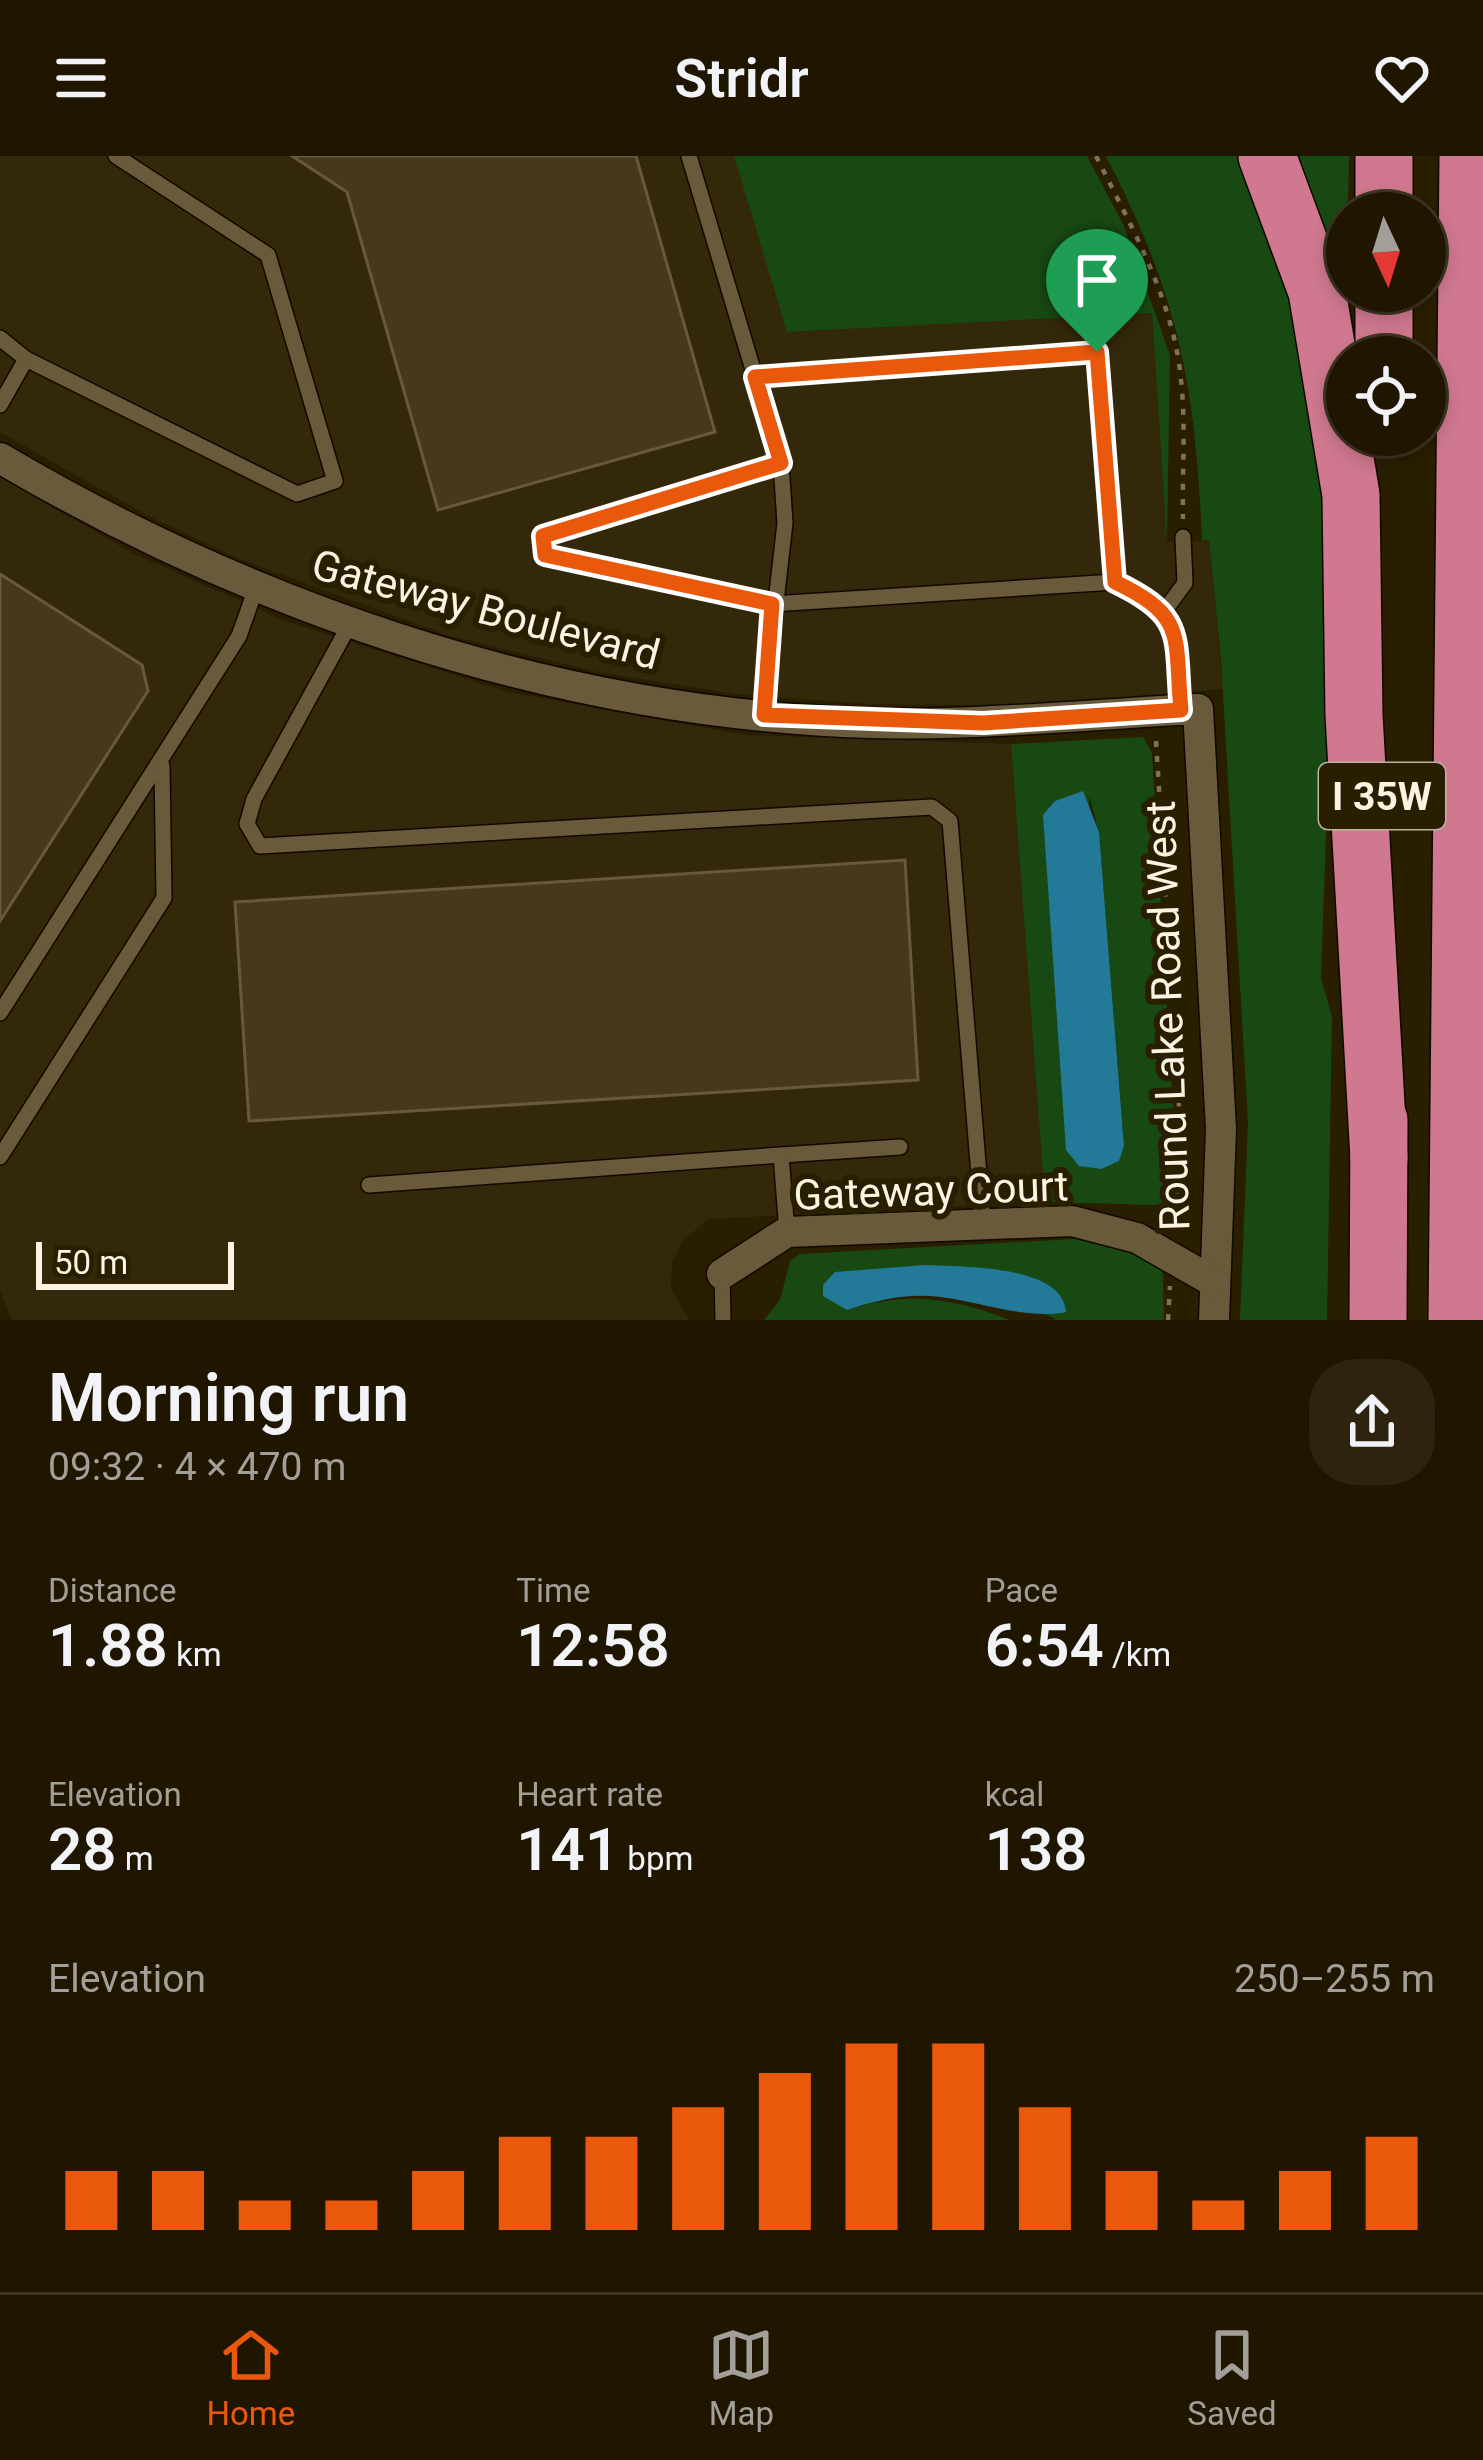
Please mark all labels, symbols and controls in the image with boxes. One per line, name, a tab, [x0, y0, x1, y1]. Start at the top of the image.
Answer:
icon: menu	[48, 45, 114, 111]
icon: heart	[1369, 45, 1435, 111]
text: Stridr	[674, 47, 809, 110]
north arrow	[1326, 192, 1446, 312]
map controls	[1326, 192, 1446, 456]
pin	[1046, 229, 1148, 352]
icon: arrive	[1064, 247, 1130, 313]
button: locate	[1326, 336, 1446, 456]
street label: Gateway Boulevard	[307, 540, 665, 679]
road number: I 35W	[1319, 763, 1445, 829]
street label: Round Lake Road West	[1136, 800, 1199, 1232]
street label: Gateway Court	[793, 1161, 1069, 1220]
scale bar	[36, 1236, 234, 1289]
text: 50 m	[54, 1243, 128, 1282]
button: share	[1309, 1359, 1435, 1485]
text: Morning run	[48, 1360, 409, 1437]
text: 09:32 · 4 × 470 m	[48, 1444, 346, 1490]
text: Distance	[48, 1571, 176, 1610]
text: Time	[516, 1571, 590, 1610]
text: Pace	[985, 1571, 1058, 1610]
text: 1.88	[48, 1610, 168, 1681]
text: 12:58	[516, 1610, 670, 1681]
text: 6:54	[985, 1610, 1104, 1681]
text: km	[168, 1635, 222, 1674]
text: /km	[1104, 1635, 1171, 1674]
text: Elevation	[48, 1775, 182, 1814]
text: Heart rate	[516, 1775, 663, 1814]
text: kcal	[985, 1775, 1044, 1814]
text: 28	[48, 1814, 117, 1885]
text: 141	[516, 1814, 619, 1885]
text: 138	[985, 1814, 1088, 1885]
text: m	[117, 1839, 154, 1878]
text: bpm	[619, 1839, 693, 1878]
text: Elevation	[48, 1956, 206, 2002]
text: 250–255 m	[1234, 1956, 1435, 2002]
tab: Home	[207, 2322, 295, 2433]
tab: Map	[708, 2322, 774, 2433]
tab: Saved	[1187, 2322, 1277, 2433]

